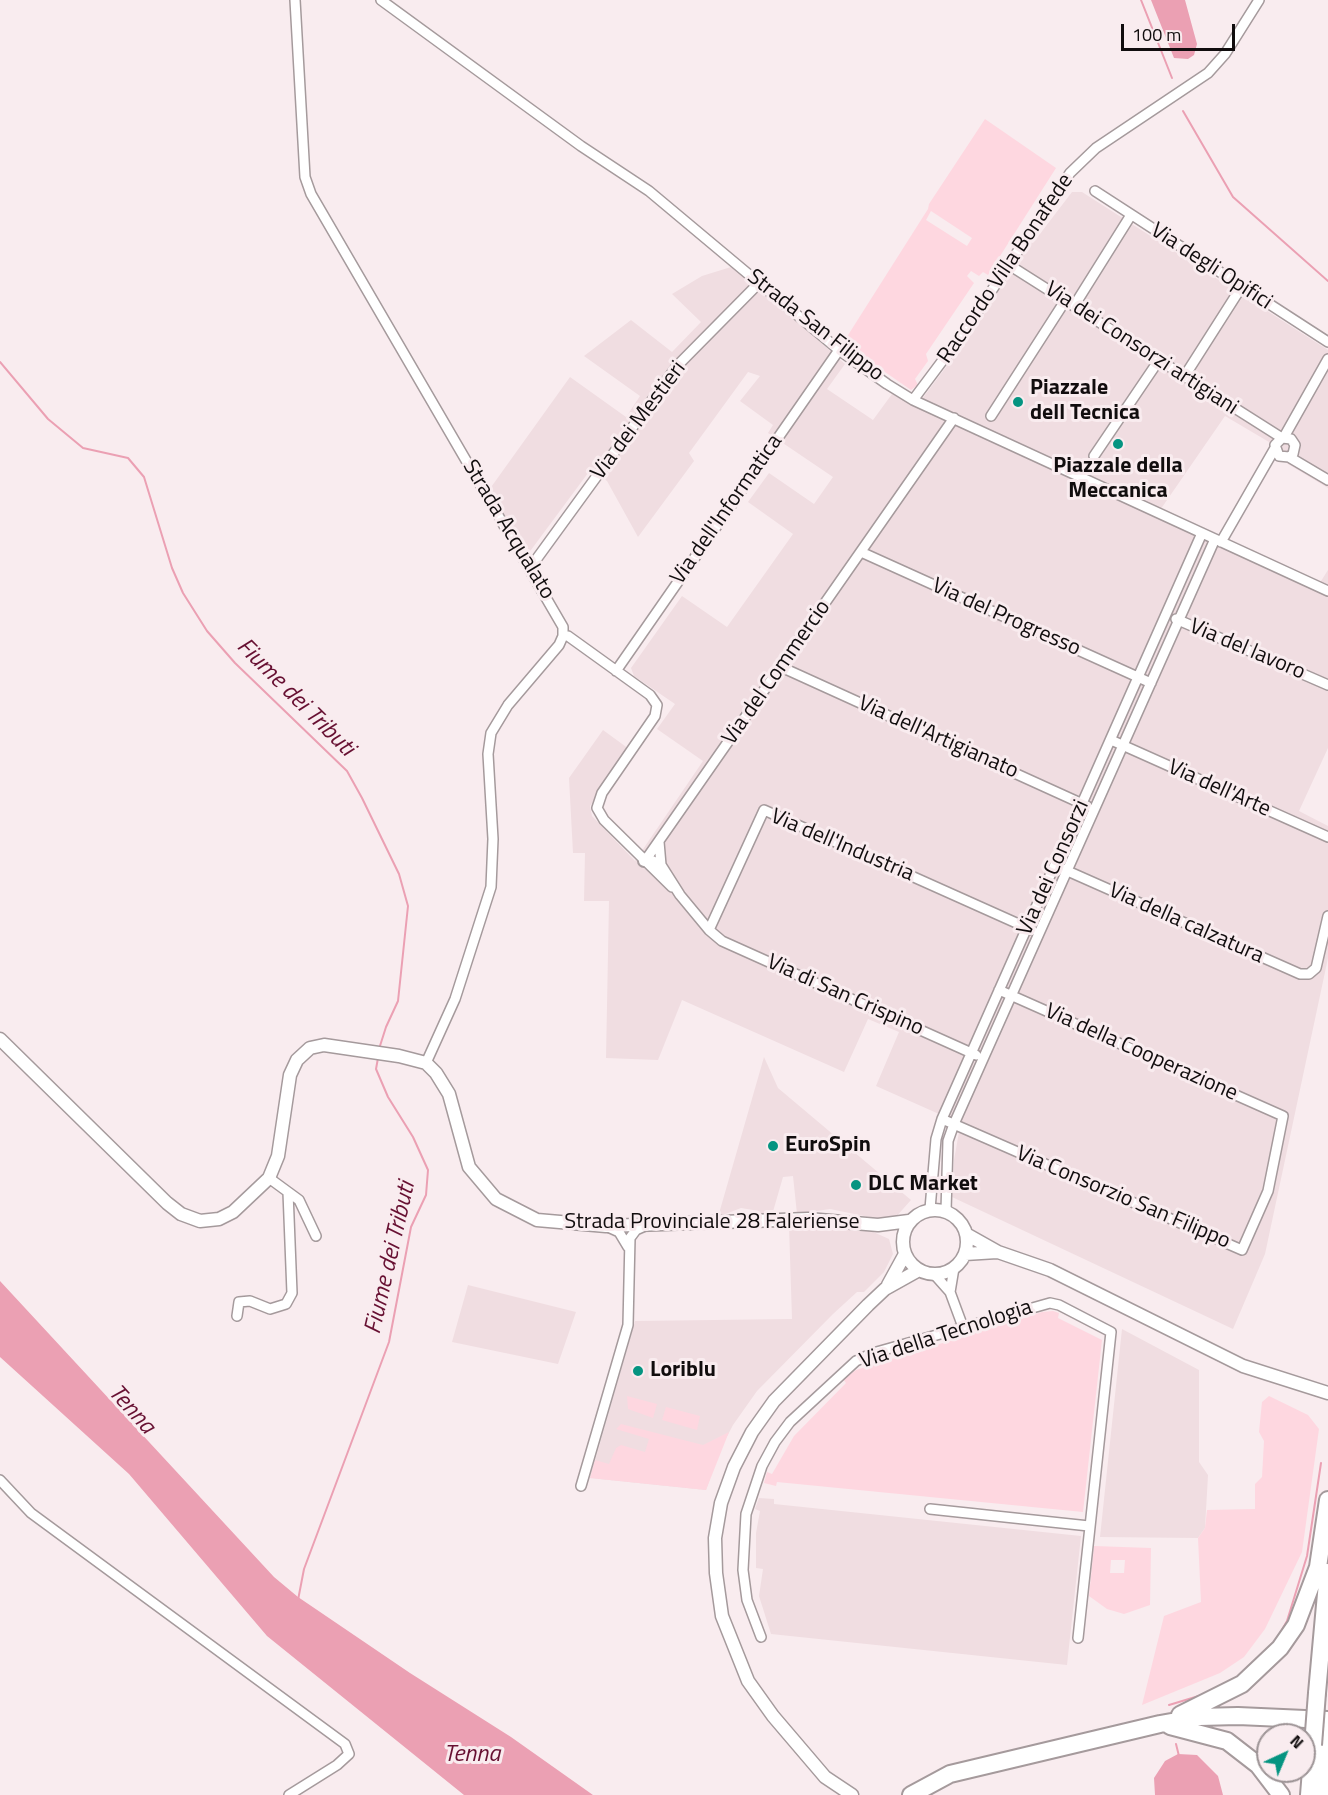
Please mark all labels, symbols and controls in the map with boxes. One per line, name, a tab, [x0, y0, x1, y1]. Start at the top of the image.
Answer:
scale bar	[1124, 12, 1238, 50]
text: 100 m	[1132, 21, 1181, 48]
street label: Raccordo Villa Bonafede	[933, 169, 1079, 369]
street label: Via degli Opifici	[1145, 218, 1277, 316]
street label: Strada San Filippo	[741, 264, 889, 388]
street label: Via dei Consorzi artigiani	[1039, 277, 1243, 421]
street label: Via dei Mestieri	[586, 356, 692, 486]
place label: Piazzale dell Tecnica	[1030, 376, 1140, 428]
marker: Piazzale dell Tecnica	[1011, 395, 1025, 409]
street label: Via dell'Informatica	[665, 430, 789, 590]
marker: Piazzale della Meccanica	[1111, 437, 1125, 451]
place label: Piazzale della Meccanica	[1053, 454, 1183, 506]
street label: Strada Acqualato	[456, 456, 560, 604]
street label: Via del Progresso	[928, 573, 1084, 663]
street label: Via del Commercio	[717, 595, 837, 751]
street label: Via del lavoro	[1185, 614, 1309, 686]
water label: Fiume dei Tributi	[230, 633, 360, 763]
street label: Via dell'Artigianato	[854, 691, 1022, 785]
street label: Via dell'Arte	[1164, 755, 1274, 823]
street label: Via dei Consorzi	[1012, 796, 1096, 940]
street label: Via dell'Industria	[766, 804, 918, 888]
street label: Via della calzatura	[1104, 878, 1268, 970]
street label: Via di San Crispino	[763, 950, 927, 1042]
street label: Via della Cooperazione	[1041, 999, 1241, 1107]
place label: EuroSpin	[785, 1133, 871, 1159]
marker: EuroSpin	[766, 1139, 780, 1153]
street label: Via Consorzio San Filippo	[1012, 1141, 1234, 1255]
place label: DLC Market	[868, 1172, 978, 1198]
marker: DLC Market	[849, 1178, 863, 1192]
water label: Fiume dei Tributi	[359, 1179, 423, 1337]
street label: Strada Provinciale 28 Faleriense	[564, 1210, 860, 1236]
street label: Via della Tecnologia	[856, 1295, 1036, 1375]
place label: Loriblu	[650, 1358, 716, 1384]
marker: Loriblu	[631, 1364, 645, 1378]
water label: Tenna	[101, 1379, 161, 1441]
north arrow	[1256, 1723, 1316, 1783]
text: N	[1285, 1729, 1309, 1754]
water label: Tenna	[444, 1741, 500, 1769]

